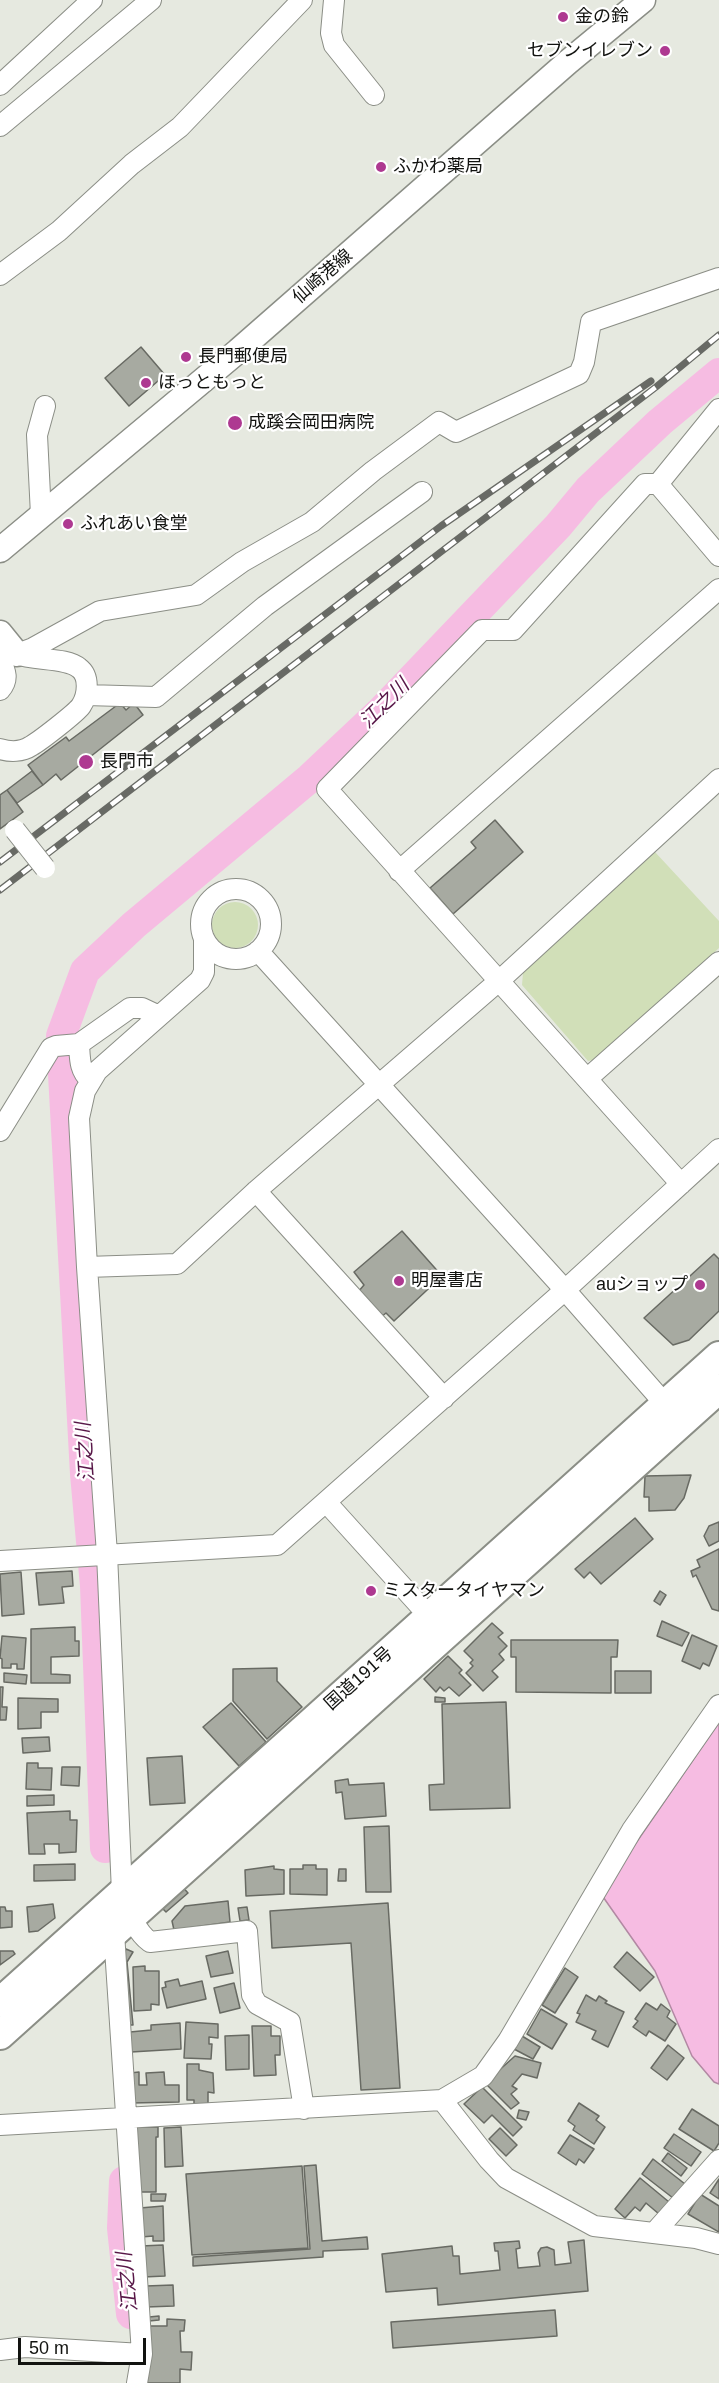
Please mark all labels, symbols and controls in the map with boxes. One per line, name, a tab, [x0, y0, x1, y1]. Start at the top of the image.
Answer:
place label: 金の鈴	[575, 6, 629, 28]
marker: 金の鈴	[556, 10, 570, 24]
place label: セブンイレブン	[527, 40, 653, 62]
marker: セブンイレブン	[658, 44, 672, 58]
place label: ふかわ薬局	[393, 156, 483, 178]
marker: ふかわ薬局	[374, 160, 388, 174]
street label: 仙崎港線	[289, 245, 357, 309]
place label: 長門郵便局	[198, 346, 288, 368]
marker: 長門郵便局	[179, 350, 193, 364]
place label: ほっともっと	[158, 372, 266, 394]
marker: ほっともっと	[139, 376, 153, 390]
place label: 成蹊会岡田病院	[248, 412, 374, 434]
marker: 成蹊会岡田病院	[226, 414, 244, 432]
place label: ふれあい食堂	[80, 513, 188, 535]
marker: ふれあい食堂	[61, 517, 75, 531]
water label: 江之川	[355, 674, 415, 734]
place label: 長門市	[100, 751, 154, 773]
marker: 長門市	[77, 753, 95, 771]
place label: 明屋書店	[411, 1270, 483, 1292]
marker: 明屋書店	[392, 1274, 406, 1288]
place label: auショップ	[596, 1274, 688, 1296]
marker: auショップ	[693, 1278, 707, 1292]
water label: 江之川	[72, 1421, 100, 1483]
place label: ミスタータイヤマン	[383, 1580, 545, 1602]
marker: ミスタータイヤマン	[364, 1584, 378, 1598]
street label: 国道191号	[321, 1643, 397, 1715]
water label: 江之川	[113, 2251, 143, 2313]
scale bar	[21, 2326, 148, 2364]
text: 50 m	[29, 2338, 69, 2358]

